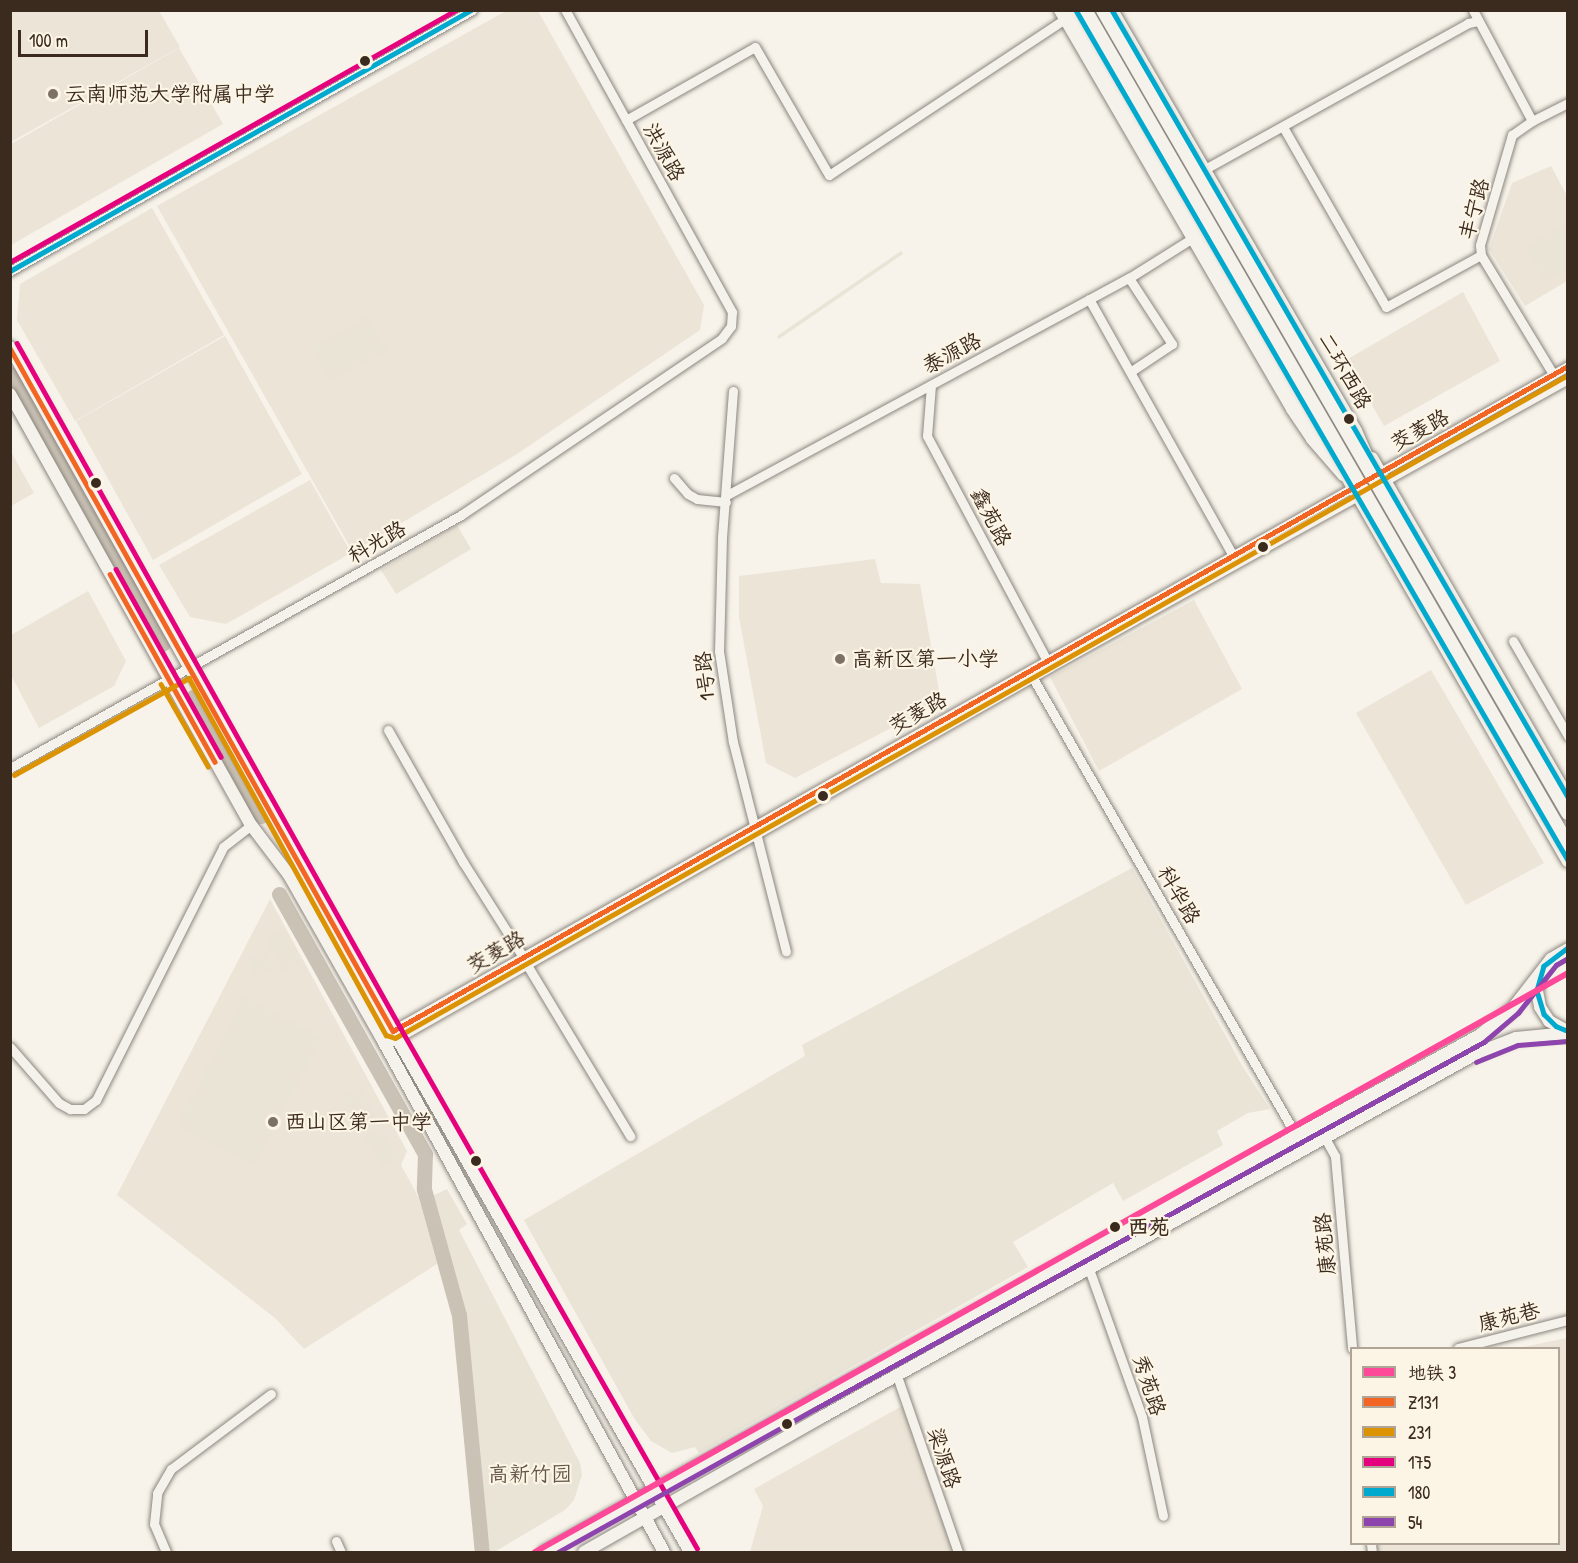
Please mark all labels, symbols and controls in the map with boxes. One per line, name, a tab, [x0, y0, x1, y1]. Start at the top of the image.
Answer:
scale bar	[21, 18, 152, 56]
text: 100 m	[29, 28, 68, 53]
unlabelled marker	[359, 55, 371, 67]
place label: 云南师范大学附属中学	[65, 81, 275, 107]
marker: 云南师范大学附属中学	[46, 87, 60, 101]
street label: 洪源路	[638, 118, 690, 186]
street label: 丰宁路	[1454, 175, 1494, 243]
street label: 泰源路	[918, 327, 986, 379]
street label: 二环西路	[1313, 328, 1377, 414]
street label: 茭菱路	[1386, 404, 1454, 456]
unlabelled marker	[1343, 413, 1355, 425]
unlabelled marker	[90, 477, 102, 489]
street label: 鑫苑路	[965, 483, 1017, 551]
street label: 科光路	[343, 515, 411, 569]
unlabelled marker	[1257, 541, 1269, 553]
place label: 高新区第一小学	[852, 646, 999, 672]
street label: 1号路	[690, 650, 720, 702]
marker: 高新区第一小学	[833, 652, 847, 666]
street label: 茭菱路	[884, 686, 952, 740]
unlabelled marker	[817, 790, 829, 802]
street label: 科华路	[1152, 861, 1206, 929]
street label: 茭菱路	[462, 925, 530, 979]
place label: 西山区第一中学	[285, 1109, 432, 1135]
marker: 西山区第一中学	[266, 1115, 280, 1129]
unlabelled marker	[470, 1155, 482, 1167]
street label: 康苑路	[1310, 1212, 1340, 1276]
place label: 西苑	[1128, 1214, 1170, 1240]
marker: 西苑	[1106, 1218, 1124, 1236]
street label: 康苑巷	[1475, 1297, 1543, 1337]
legend	[1350, 1347, 1560, 1545]
street label: 秀苑路	[1127, 1351, 1171, 1419]
text: 地铁 3	[1408, 1360, 1456, 1385]
text: Z131	[1408, 1390, 1438, 1415]
unlabelled marker	[781, 1418, 793, 1430]
text: 231	[1408, 1420, 1431, 1445]
street label: 梁源路	[922, 1424, 966, 1492]
text: 175	[1408, 1450, 1431, 1475]
park label: 高新竹园	[488, 1461, 572, 1487]
text: 180	[1408, 1480, 1430, 1505]
text: 54	[1408, 1510, 1422, 1535]

